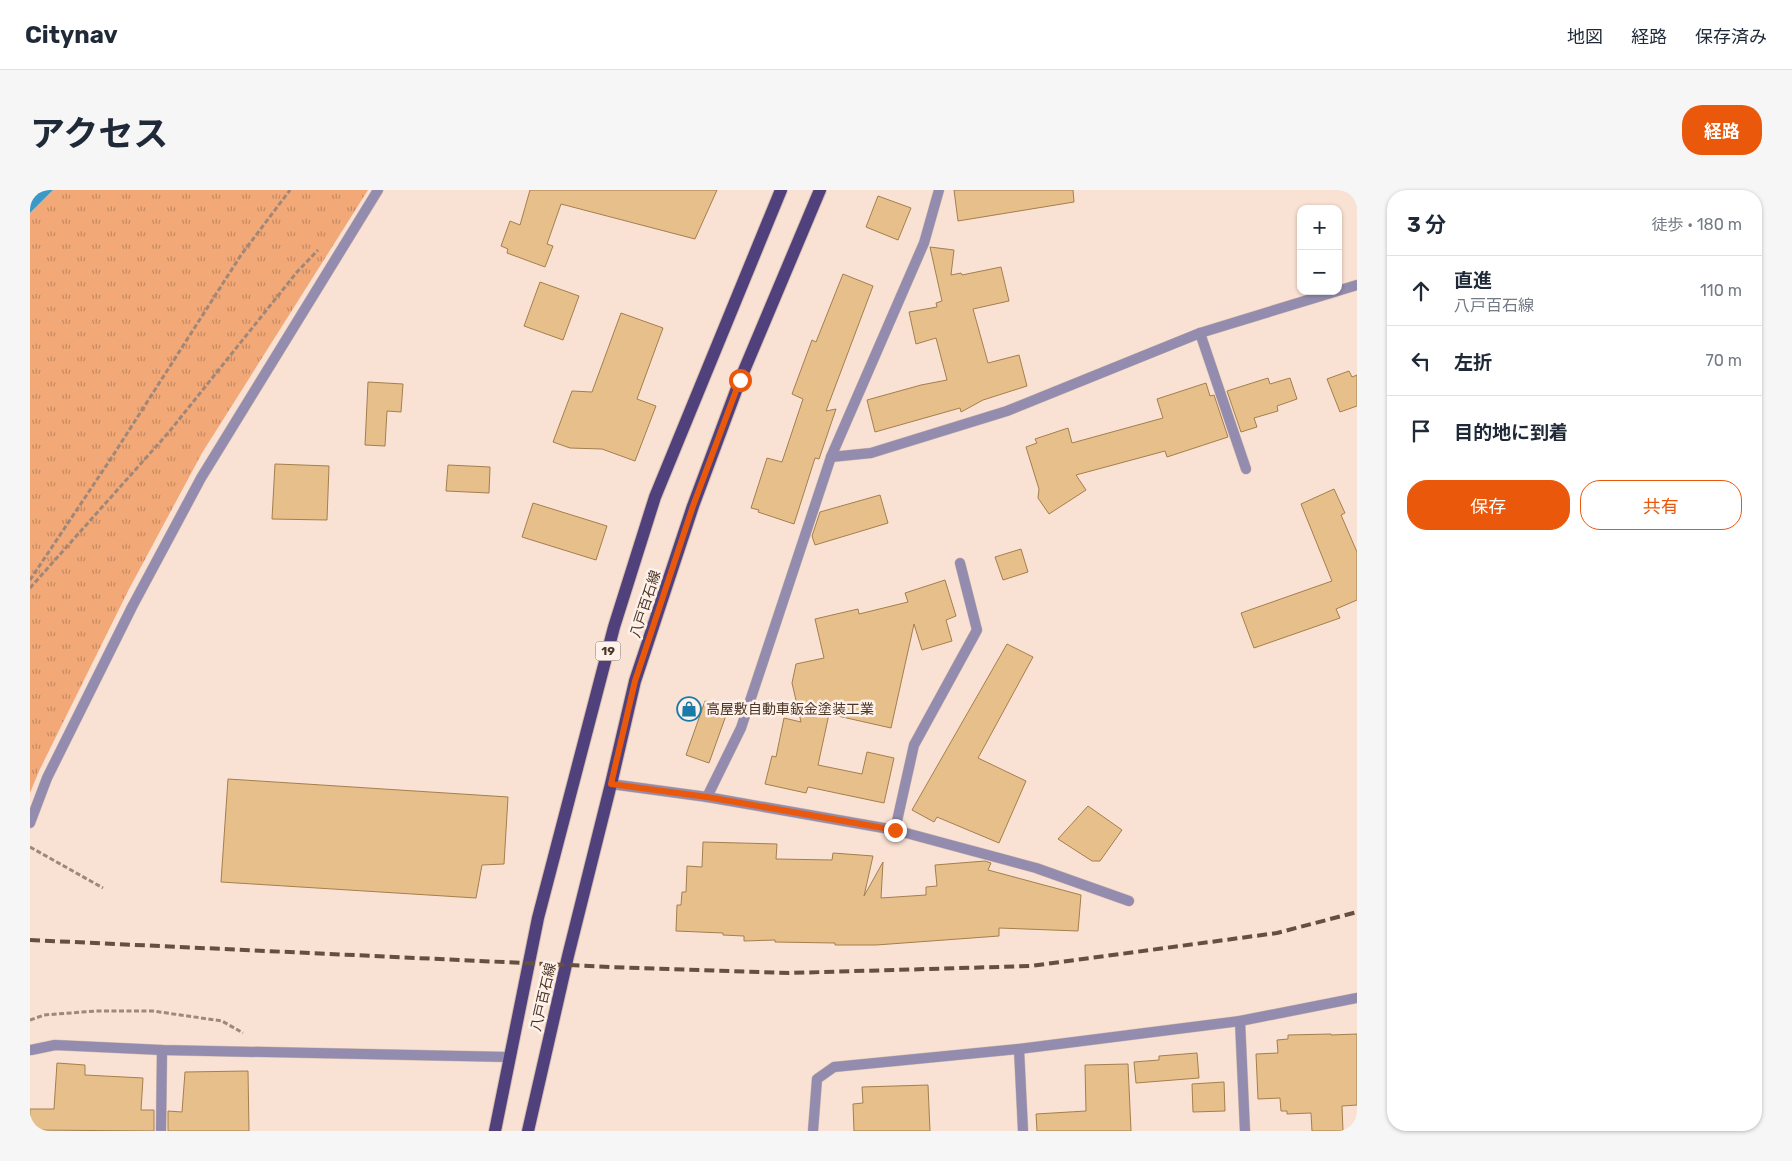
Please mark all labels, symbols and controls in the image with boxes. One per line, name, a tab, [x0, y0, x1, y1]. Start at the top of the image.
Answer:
text: Citynav	[25, 21, 118, 49]
text: 地図	[1567, 26, 1603, 48]
text: 経路	[1631, 26, 1667, 48]
text: 保存済み	[1695, 26, 1767, 48]
button: 経路	[1682, 105, 1762, 155]
text: アクセス	[30, 113, 168, 155]
map controls	[1297, 205, 1342, 295]
button: +	[1297, 205, 1342, 250]
text: 3 分	[1407, 212, 1446, 237]
text: 徒歩 · 180 m	[1652, 215, 1742, 234]
button: −	[1297, 250, 1342, 295]
text: 直進	[1454, 269, 1492, 292]
icon: ahead	[1407, 277, 1435, 305]
text: 110 m	[1700, 281, 1742, 300]
text: 八戸百石線	[1454, 296, 1534, 315]
icon: left	[1407, 347, 1435, 375]
text: 左折	[1454, 351, 1492, 374]
text: 70 m	[1705, 351, 1742, 370]
route start	[729, 369, 752, 392]
icon: arrive	[1407, 417, 1435, 445]
text: 目的地に到着	[1454, 421, 1568, 444]
button: 保存	[1407, 480, 1570, 530]
button: 共有	[1580, 480, 1742, 530]
street label: 八戸百石線	[627, 568, 664, 640]
road number: 19	[596, 642, 620, 661]
shop icon: 高屋敷自動車鈑金塗装工業	[676, 696, 702, 722]
place label: 高屋敷自動車鈑金塗装工業	[706, 701, 874, 718]
route end	[884, 819, 907, 842]
street label: 八戸百石線	[527, 961, 560, 1033]

